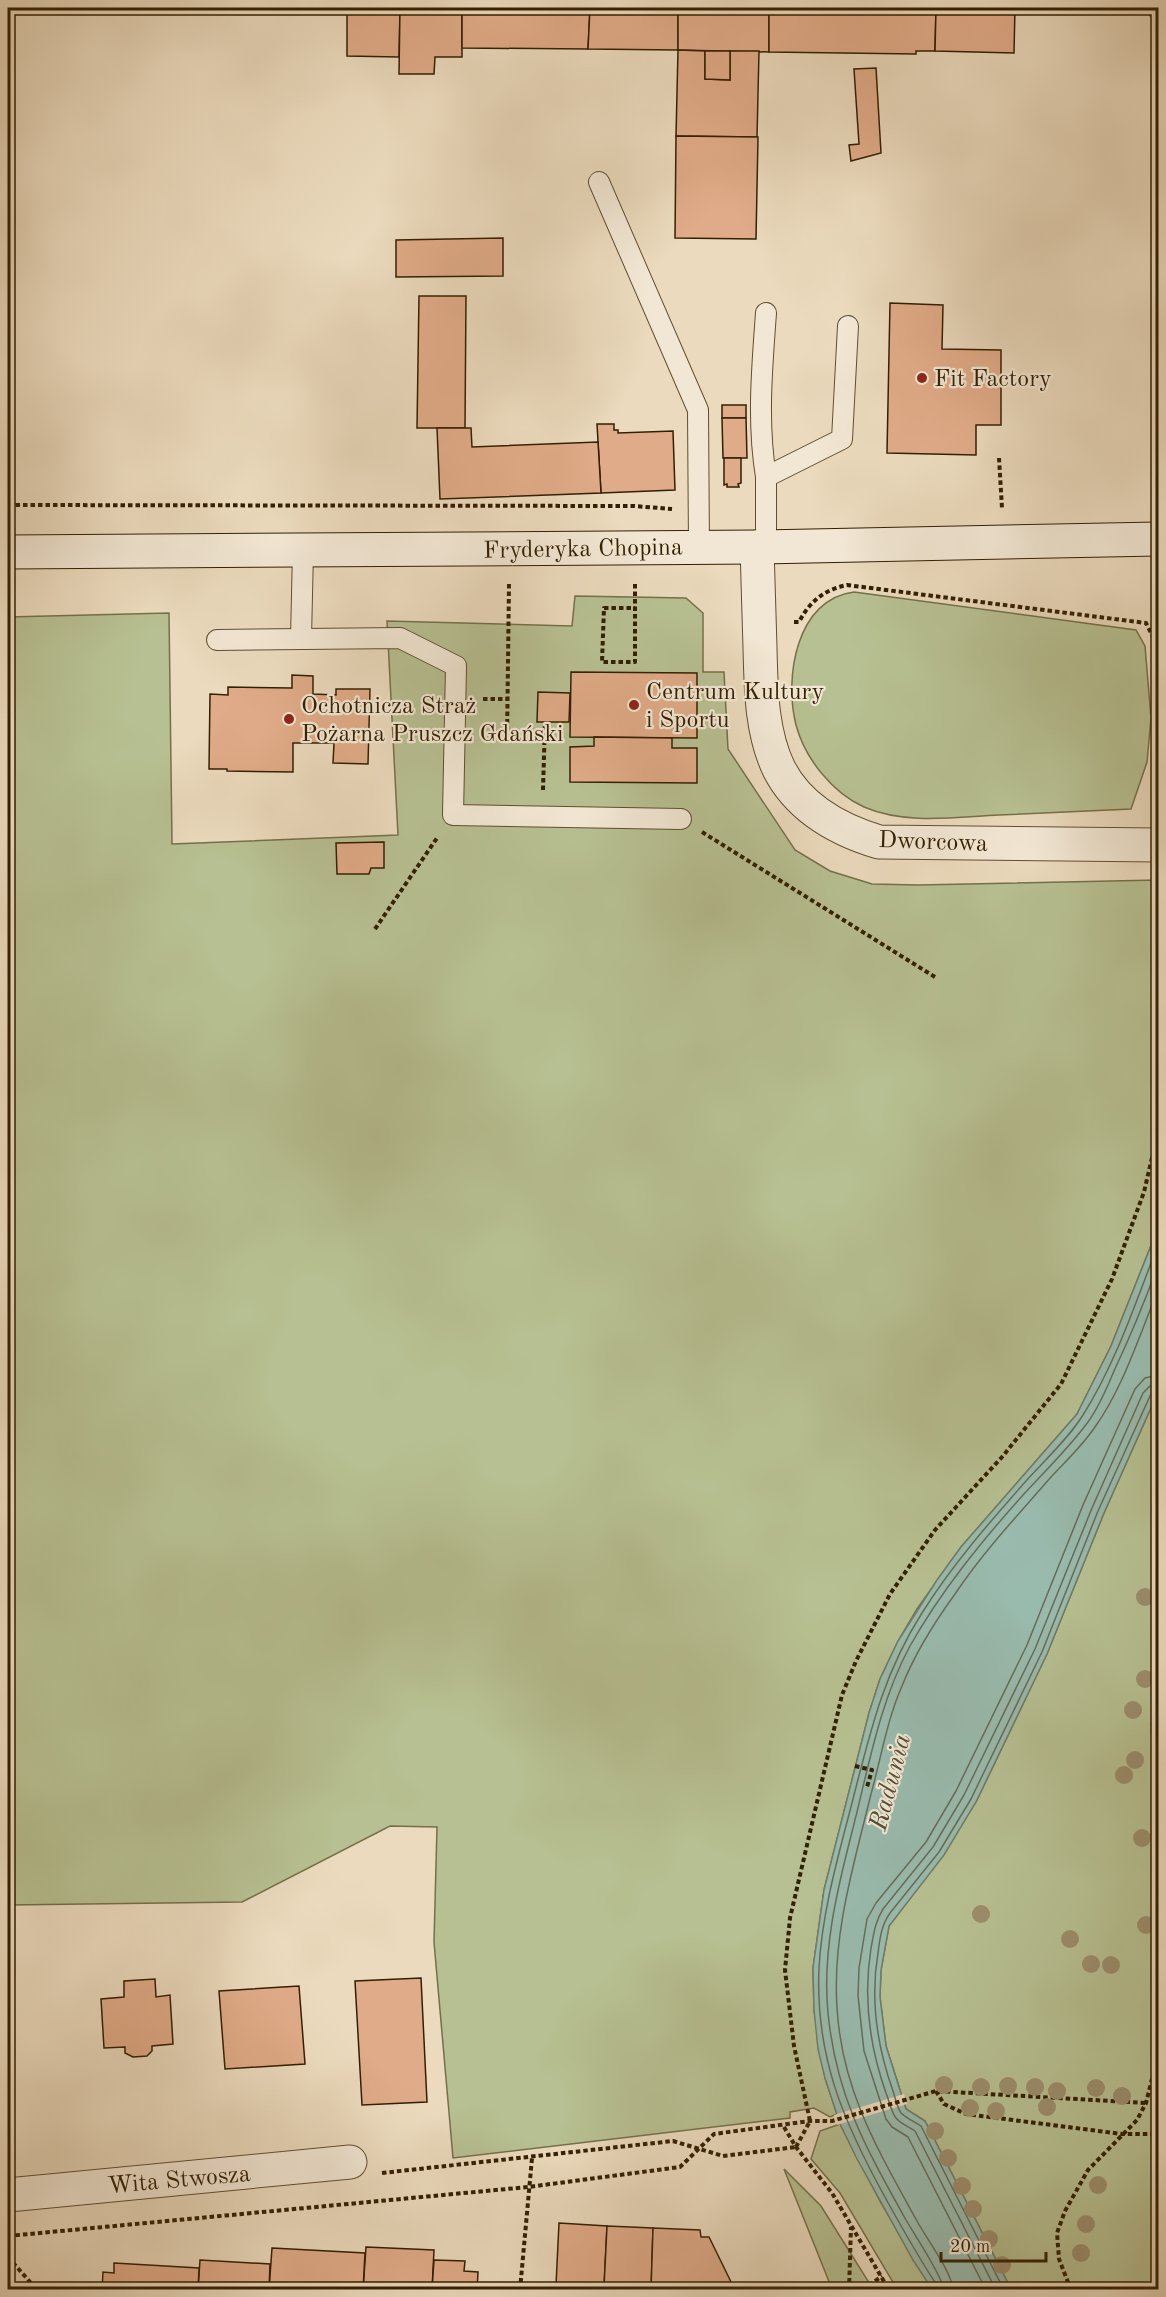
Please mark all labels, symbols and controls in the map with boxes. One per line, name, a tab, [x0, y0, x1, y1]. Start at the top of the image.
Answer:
place label: Fit Factory	[934, 368, 1052, 392]
marker: Fit Factory	[915, 371, 929, 385]
street label: Fryderyka Chopina	[483, 536, 683, 564]
place label: Centrum Kultury i Sportu	[646, 681, 824, 733]
place label: Ochotnicza Straż Pożarna Pruszcz Gdański	[301, 695, 563, 747]
marker: Centrum Kultury i Sportu	[627, 698, 641, 712]
marker: Ochotnicza Straż Pożarna Pruszcz Gdański	[282, 712, 296, 726]
street label: Dworcowa	[878, 829, 988, 857]
water label: Radunia	[865, 1731, 916, 1835]
street label: Wita Stwosza	[107, 2163, 252, 2199]
scale bar	[941, 2225, 1046, 2263]
text: 20 m	[950, 2238, 990, 2256]

